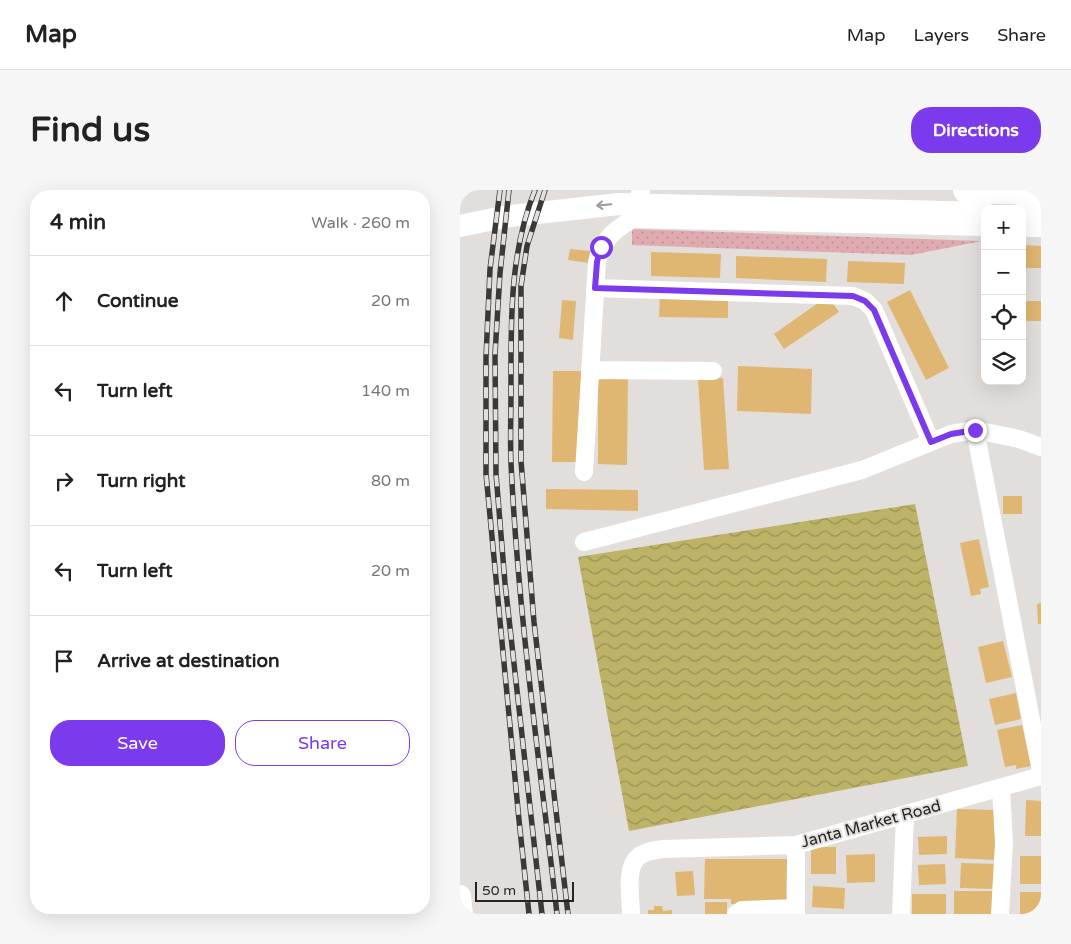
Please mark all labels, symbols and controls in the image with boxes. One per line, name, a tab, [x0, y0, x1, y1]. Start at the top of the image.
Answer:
text: Map	[25, 20, 77, 49]
text: Map	[847, 24, 886, 46]
text: Layers	[914, 24, 969, 46]
text: Share	[997, 24, 1046, 46]
button: Directions	[911, 107, 1041, 153]
text: Find us	[30, 109, 150, 151]
one-way arrow	[596, 201, 612, 210]
map controls	[981, 205, 1026, 385]
button: +	[981, 205, 1026, 250]
text: 4 min	[50, 210, 106, 235]
text: Walk · 260 m	[311, 213, 410, 233]
route start	[590, 236, 613, 259]
button: −	[981, 250, 1026, 295]
icon: ahead	[50, 287, 78, 315]
text: Continue	[97, 290, 179, 312]
text: 20 m	[371, 291, 410, 311]
button: locate	[981, 295, 1026, 340]
button: layers	[981, 340, 1026, 385]
icon: left	[50, 377, 78, 405]
text: Turn left	[97, 380, 173, 402]
text: 140 m	[361, 381, 410, 401]
route end	[964, 419, 987, 442]
icon: right	[50, 467, 78, 495]
text: Turn right	[97, 470, 185, 492]
text: 80 m	[371, 471, 410, 491]
icon: left	[50, 557, 78, 585]
text: Turn left	[97, 560, 173, 582]
text: 20 m	[371, 561, 410, 581]
icon: arrive	[50, 647, 78, 675]
text: Arrive at destination	[97, 650, 280, 672]
button: Save	[50, 720, 225, 766]
button: Share	[235, 720, 410, 766]
street label: Janta Market Road	[799, 796, 943, 852]
scale bar	[475, 879, 574, 902]
text: 50 m	[482, 882, 516, 899]

